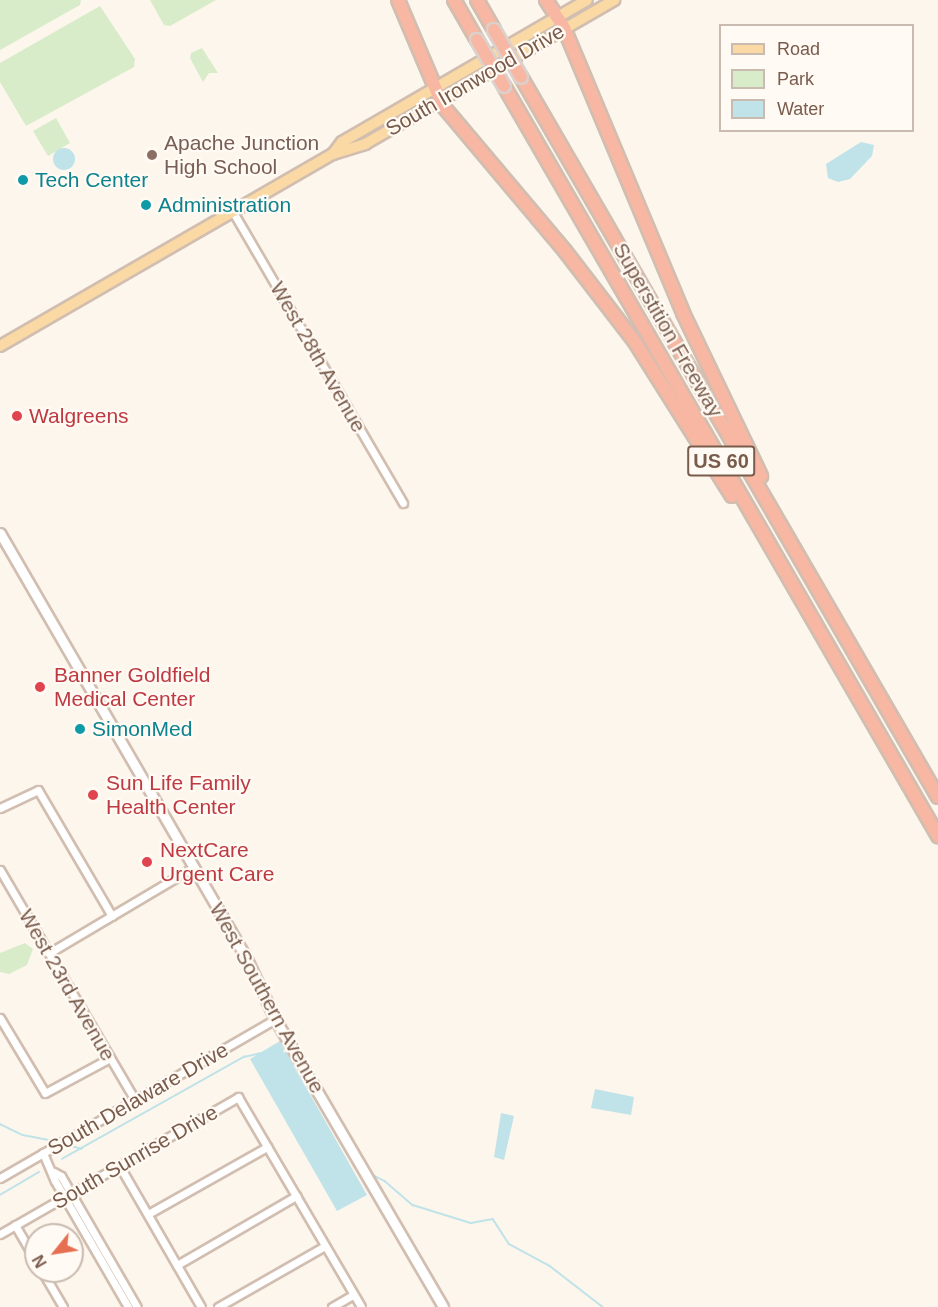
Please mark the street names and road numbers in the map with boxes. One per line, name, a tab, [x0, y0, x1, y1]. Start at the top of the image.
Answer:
street label: South Ironwood Drive	[381, 19, 569, 141]
street label: Superstition Freeway	[608, 238, 728, 422]
street label: West 28th Avenue	[264, 277, 372, 437]
road number: US 60	[686, 444, 756, 478]
street label: West Southern Avenue	[204, 898, 330, 1098]
street label: West 23rd Avenue	[13, 904, 121, 1066]
street label: South Delaware Drive	[43, 1037, 233, 1161]
street label: South Sunrise Drive	[48, 1099, 222, 1215]

